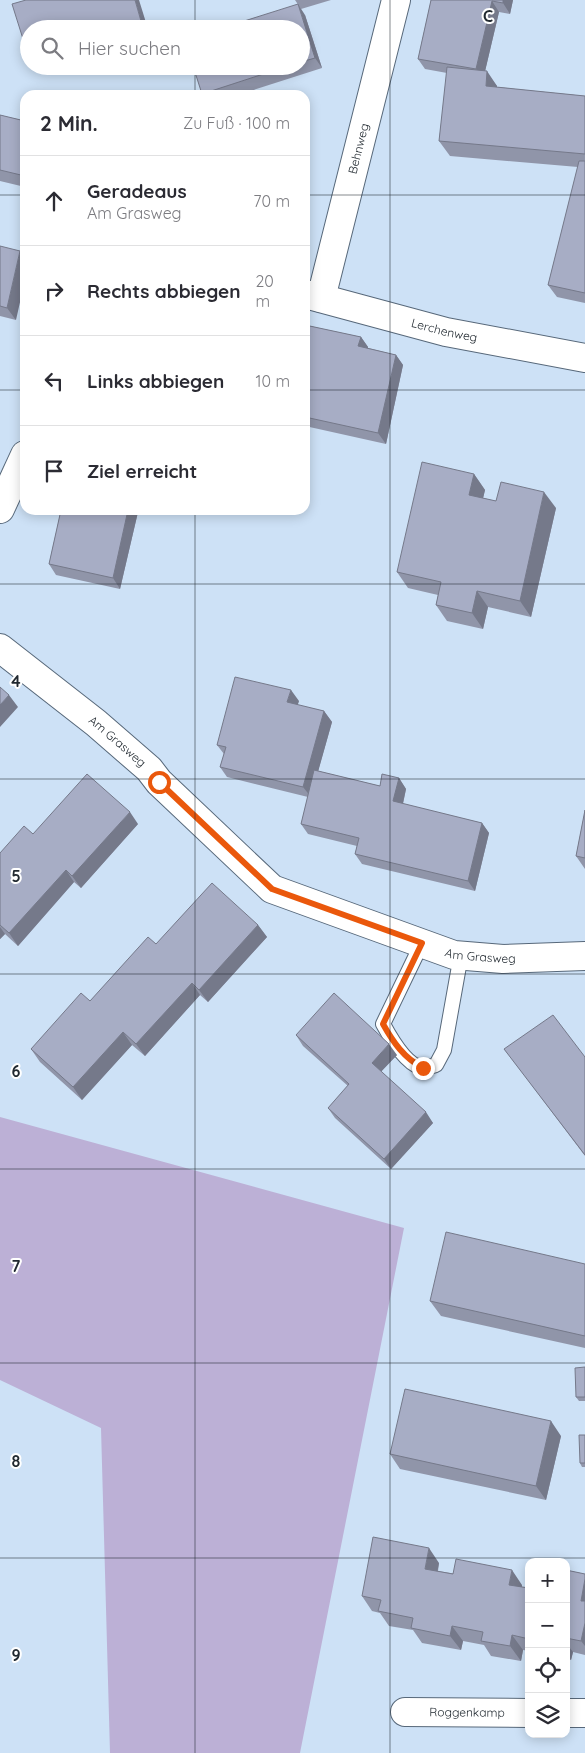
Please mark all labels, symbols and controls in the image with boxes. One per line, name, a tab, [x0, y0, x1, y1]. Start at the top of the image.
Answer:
text: C	[483, 6, 493, 26]
search box	[20, 20, 310, 75]
icon: search	[38, 34, 66, 62]
text: Hier suchen	[78, 36, 181, 60]
text: 2 Min.	[40, 110, 98, 136]
text: Zu Fuß · 100 m	[183, 113, 290, 133]
street label: Behnweg	[345, 122, 372, 175]
text: Geradeaus	[87, 179, 187, 203]
icon: ahead	[40, 187, 68, 215]
text: 70 m	[253, 191, 290, 211]
text: Am Grasweg	[87, 203, 182, 223]
text: 20 m	[255, 271, 274, 311]
icon: right	[40, 277, 68, 305]
text: Rechts abbiegen	[87, 279, 240, 303]
street label: Lerchenweg	[410, 315, 479, 345]
icon: left	[40, 367, 68, 395]
text: Links abbiegen	[87, 369, 224, 393]
text: 10 m	[256, 371, 290, 391]
icon: arrive	[40, 457, 68, 485]
text: Ziel erreicht	[87, 459, 197, 483]
text: 4	[11, 671, 21, 691]
street label: Am Grasweg	[86, 712, 149, 770]
route start	[148, 771, 171, 794]
text: 5	[11, 866, 21, 886]
street label: Am Grasweg	[443, 944, 516, 966]
route end	[412, 1057, 435, 1080]
text: 6	[12, 1061, 21, 1081]
text: 7	[12, 1256, 21, 1276]
text: 8	[12, 1451, 21, 1471]
map controls	[525, 1558, 570, 1738]
button: +	[525, 1558, 570, 1603]
button: −	[525, 1603, 570, 1648]
text: 9	[11, 1645, 21, 1665]
button: locate	[525, 1648, 570, 1693]
button: layers	[525, 1693, 570, 1738]
street label: Roggenkamp	[429, 1704, 505, 1720]

